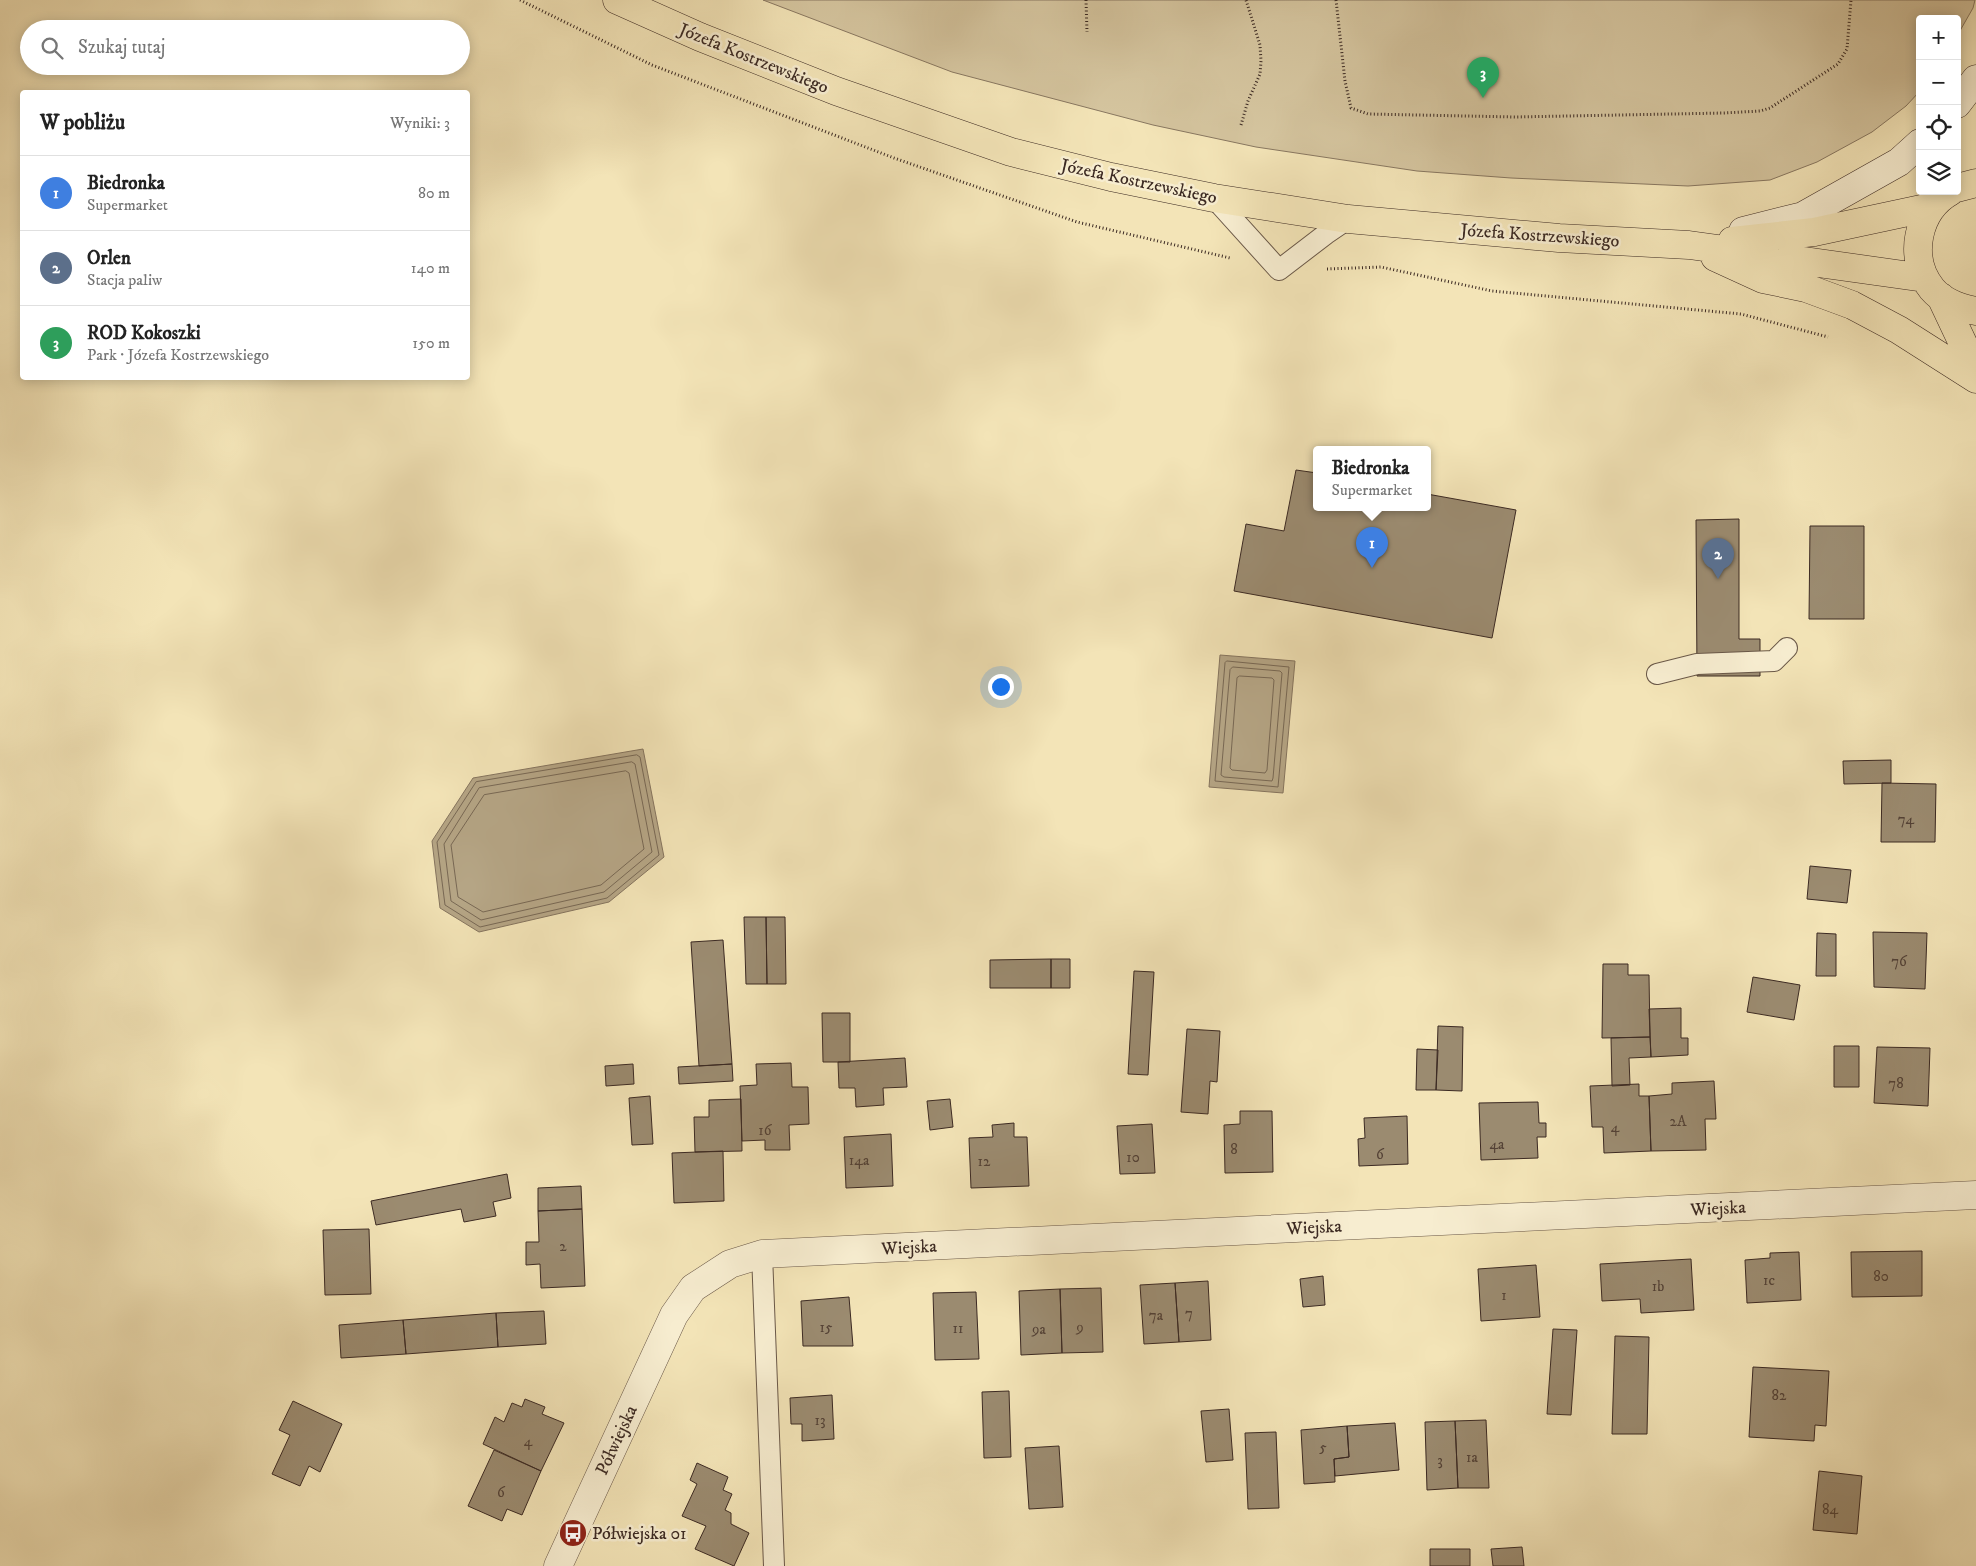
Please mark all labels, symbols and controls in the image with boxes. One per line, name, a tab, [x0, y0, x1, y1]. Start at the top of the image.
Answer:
map controls	[1916, 15, 1961, 195]
button: +	[1916, 15, 1961, 60]
street label: Józefa Kostrzewskiego	[674, 18, 832, 99]
search box	[20, 20, 470, 75]
icon: search	[38, 34, 66, 62]
text: Szukaj tutaj	[78, 36, 165, 59]
pin: 3	[1467, 57, 1499, 98]
button: −	[1916, 60, 1961, 105]
button: locate	[1916, 105, 1961, 150]
text: W pobliżu	[40, 110, 125, 136]
text: Wyniki: 3	[390, 113, 450, 133]
button: layers	[1916, 150, 1961, 195]
street label: Józefa Kostrzewskiego	[1057, 154, 1219, 209]
text: Biedronka	[87, 172, 165, 195]
text: 1	[53, 183, 59, 203]
text: 80 m	[418, 183, 450, 203]
text: Supermarket	[87, 195, 168, 215]
street label: Józefa Kostrzewskiego	[1458, 219, 1620, 253]
text: Orlen	[87, 247, 131, 270]
text: 2	[52, 258, 60, 278]
text: 140 m	[411, 258, 450, 278]
text: Stacja paliw	[87, 270, 162, 290]
text: ROD Kokoszki	[87, 322, 201, 345]
text: 3	[53, 333, 59, 353]
text: 150 m	[412, 333, 450, 353]
text: Park · Józefa Kostrzewskiego	[87, 345, 269, 365]
popup	[1313, 446, 1431, 511]
text: Biedronka	[1332, 457, 1409, 480]
text: Supermarket	[1332, 480, 1412, 500]
pin: 1	[1356, 527, 1388, 568]
pin: 2	[1702, 538, 1734, 579]
your location	[988, 674, 1014, 700]
house number: 74	[1898, 810, 1915, 829]
house number: 76	[1891, 952, 1908, 971]
house number: 78	[1888, 1074, 1904, 1093]
house number: 2A	[1670, 1112, 1687, 1131]
house number: 4	[1611, 1118, 1620, 1137]
house number: 16	[758, 1121, 773, 1140]
house number: 4a	[1489, 1135, 1505, 1154]
house number: 8	[1230, 1140, 1238, 1159]
house number: 6	[1376, 1145, 1385, 1164]
house number: 10	[1126, 1148, 1140, 1167]
house number: 14a	[849, 1151, 870, 1170]
house number: 12	[978, 1152, 991, 1171]
street label: Wiejska	[1689, 1197, 1747, 1221]
street label: Wiejska	[1285, 1216, 1343, 1240]
street label: Wiejska	[880, 1236, 938, 1260]
house number: 2	[559, 1237, 567, 1256]
house number: 80	[1873, 1267, 1889, 1286]
house number: 1c	[1763, 1271, 1776, 1290]
house number: 1b	[1652, 1277, 1664, 1296]
house number: 1	[1501, 1286, 1507, 1305]
house number: 7	[1185, 1304, 1193, 1323]
house number: 7a	[1149, 1306, 1164, 1325]
house number: 15	[820, 1318, 833, 1337]
house number: 9	[1075, 1318, 1084, 1337]
house number: 11	[952, 1319, 964, 1338]
house number: 9a	[1031, 1320, 1047, 1339]
house number: 82	[1772, 1386, 1787, 1405]
street label: Półwiejska	[591, 1402, 643, 1479]
house number: 13	[814, 1411, 826, 1430]
house number: 4	[524, 1432, 533, 1451]
house number: 5	[1319, 1438, 1327, 1457]
house number: 1a	[1466, 1448, 1479, 1467]
house number: 3	[1437, 1451, 1443, 1470]
house number: 6	[497, 1483, 506, 1502]
house number: 84	[1822, 1500, 1838, 1519]
bus stop icon: Półwiejska 01	[558, 1518, 588, 1548]
place label: Półwiejska 01	[592, 1523, 687, 1545]

